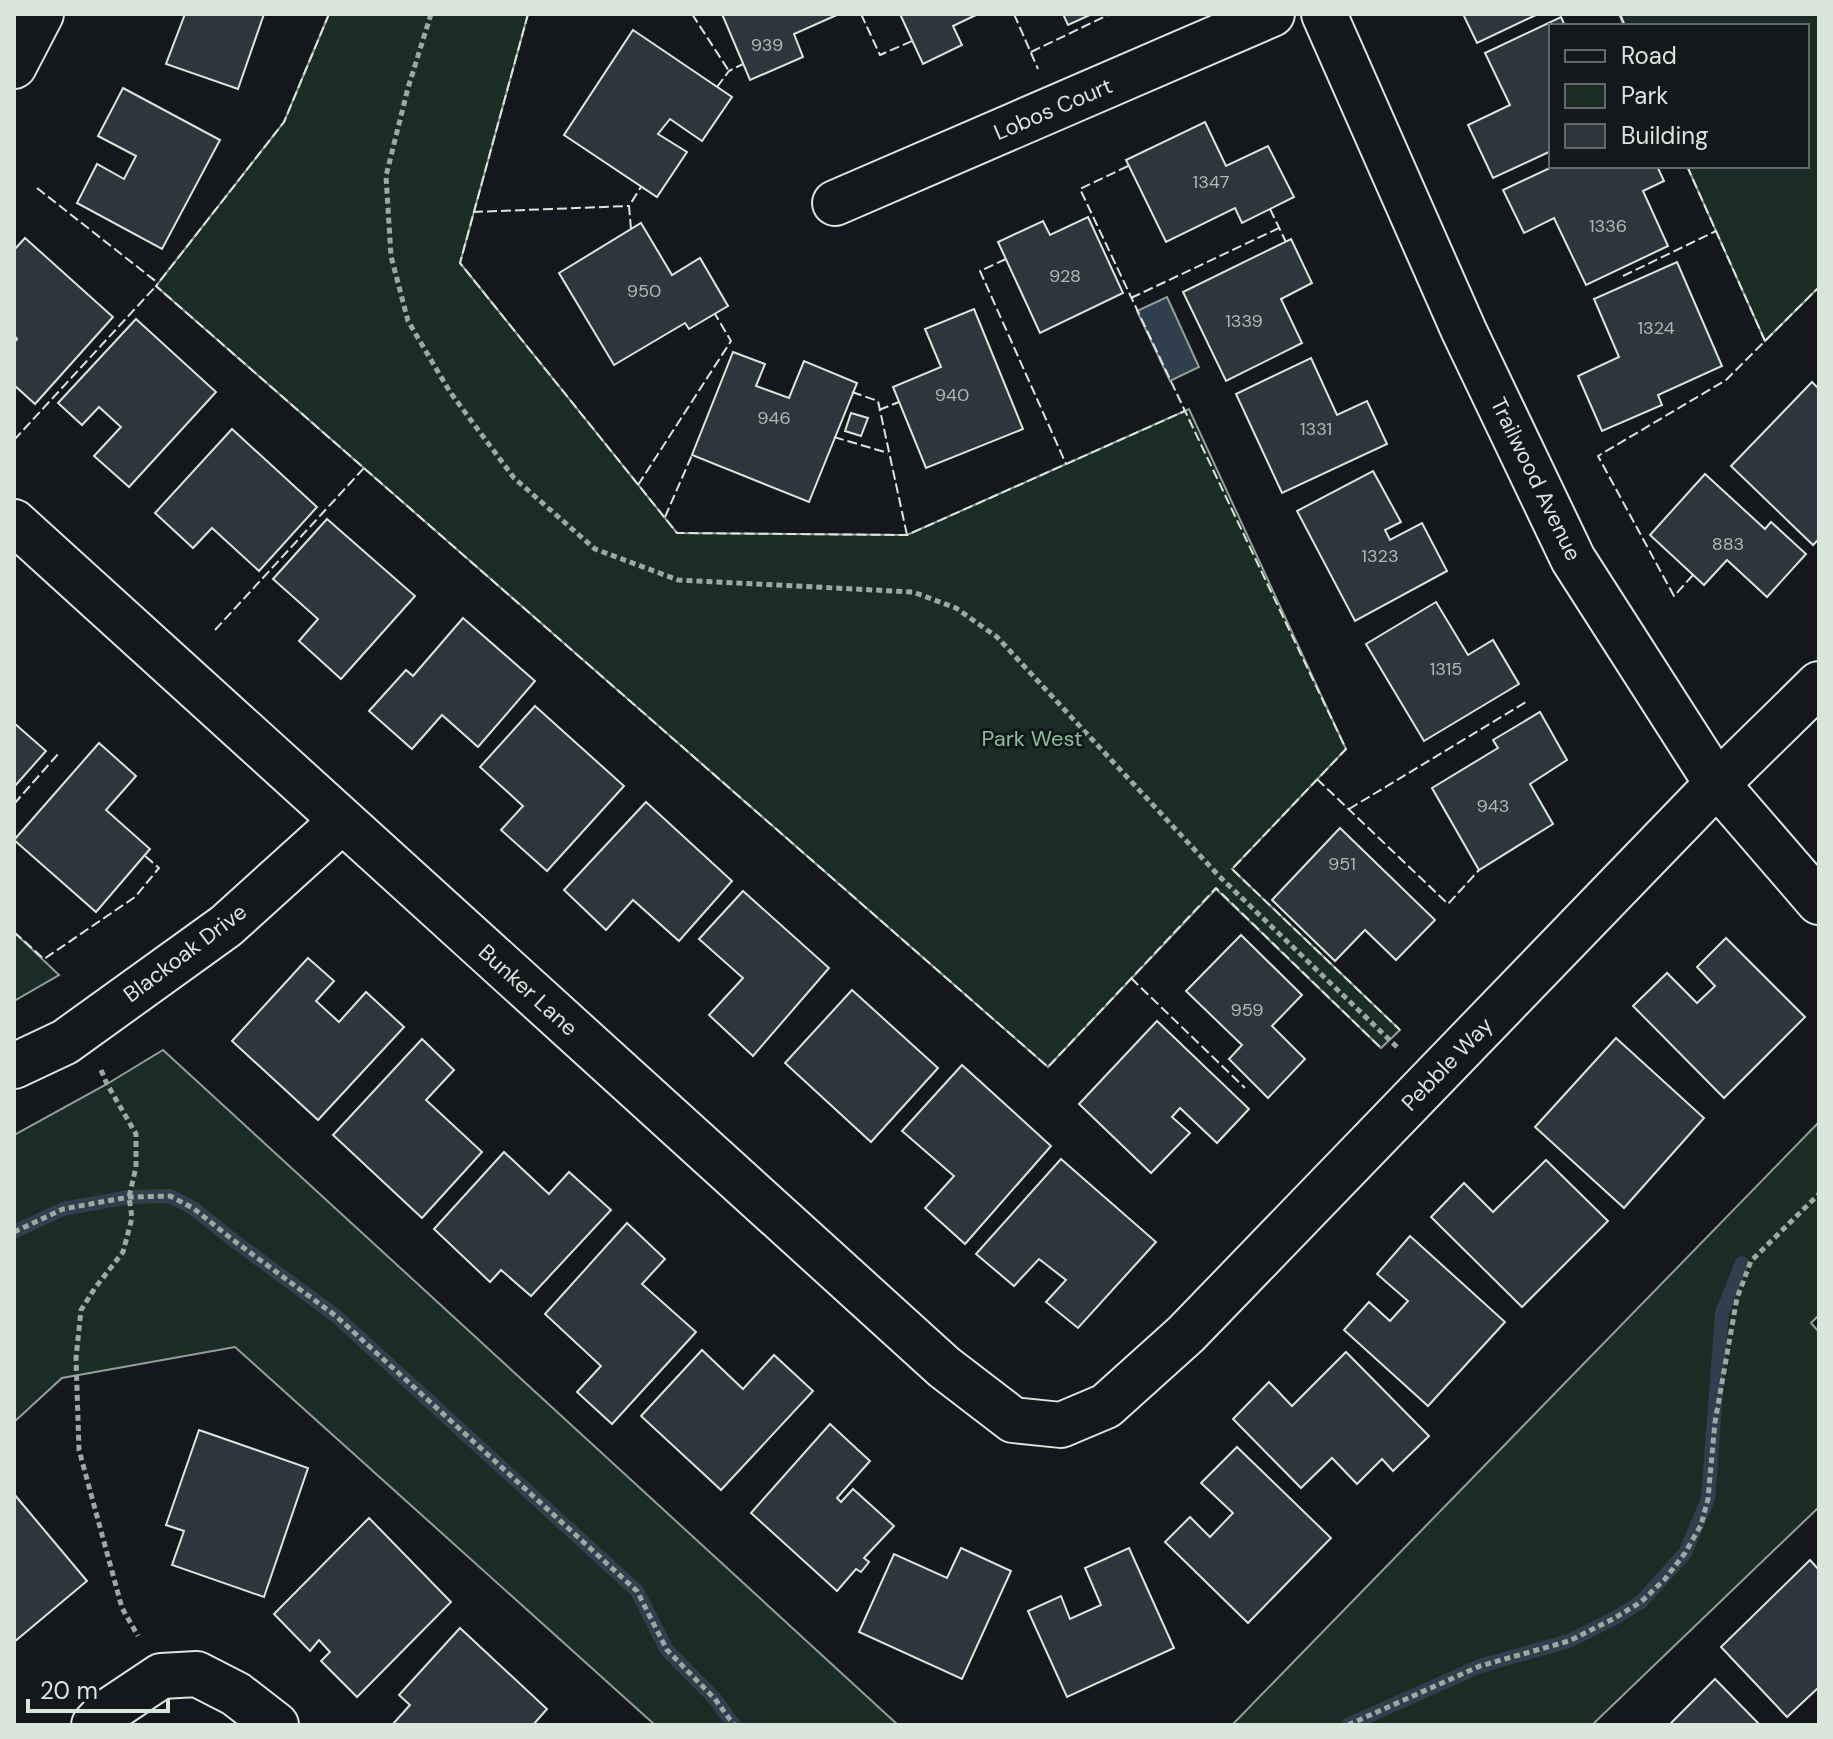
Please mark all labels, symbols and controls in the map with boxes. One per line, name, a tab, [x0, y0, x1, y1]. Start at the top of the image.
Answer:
legend	[1549, 24, 1809, 168]
house number: 939	[751, 33, 783, 57]
text: Road	[1621, 40, 1677, 71]
street label: Lobos Court	[989, 71, 1117, 147]
text: Park	[1621, 80, 1668, 111]
text: Building	[1621, 120, 1708, 151]
house number: 1347	[1193, 170, 1229, 194]
house number: 1336	[1589, 214, 1627, 238]
house number: 928	[1049, 264, 1081, 288]
house number: 950	[627, 279, 661, 303]
house number: 1339	[1225, 309, 1263, 333]
house number: 1324	[1637, 316, 1675, 340]
house number: 940	[935, 383, 969, 407]
street label: Trailwood Avenue	[1484, 393, 1588, 565]
house number: 946	[757, 406, 791, 430]
house number: 1331	[1300, 417, 1332, 441]
house number: 883	[1712, 532, 1744, 556]
house number: 1323	[1361, 544, 1399, 568]
house number: 1315	[1430, 657, 1462, 681]
park label: Park West	[981, 724, 1083, 753]
house number: 943	[1477, 794, 1509, 818]
house number: 951	[1328, 852, 1356, 876]
street label: Blackoak Drive	[118, 897, 252, 1009]
street label: Bunker Lane	[472, 938, 584, 1042]
house number: 959	[1230, 998, 1264, 1022]
street label: Pebble Way	[1395, 1011, 1499, 1117]
scale bar	[28, 1663, 168, 1713]
text: 20 m	[40, 1675, 98, 1706]

